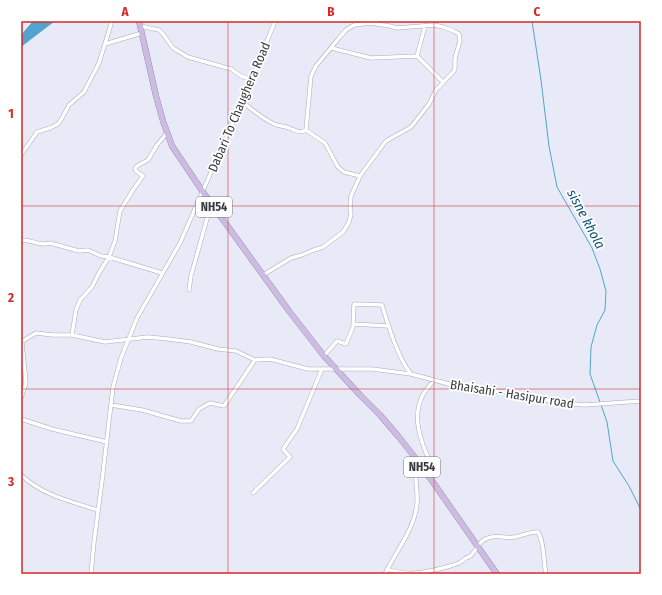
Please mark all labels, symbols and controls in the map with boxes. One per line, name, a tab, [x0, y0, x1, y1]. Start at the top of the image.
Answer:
text: A	[120, 4, 129, 19]
text: B	[327, 4, 335, 19]
text: C	[534, 4, 541, 19]
street label: Dabari To Chaughera Road	[205, 40, 273, 174]
text: 1	[8, 106, 14, 121]
water label: sisne khola	[563, 185, 609, 252]
road number: NH54	[196, 197, 232, 217]
text: 2	[7, 290, 14, 305]
street label: Bhaisahi - Hasipur road	[449, 377, 575, 411]
road number: NH54	[404, 457, 440, 477]
text: 3	[7, 474, 14, 489]

